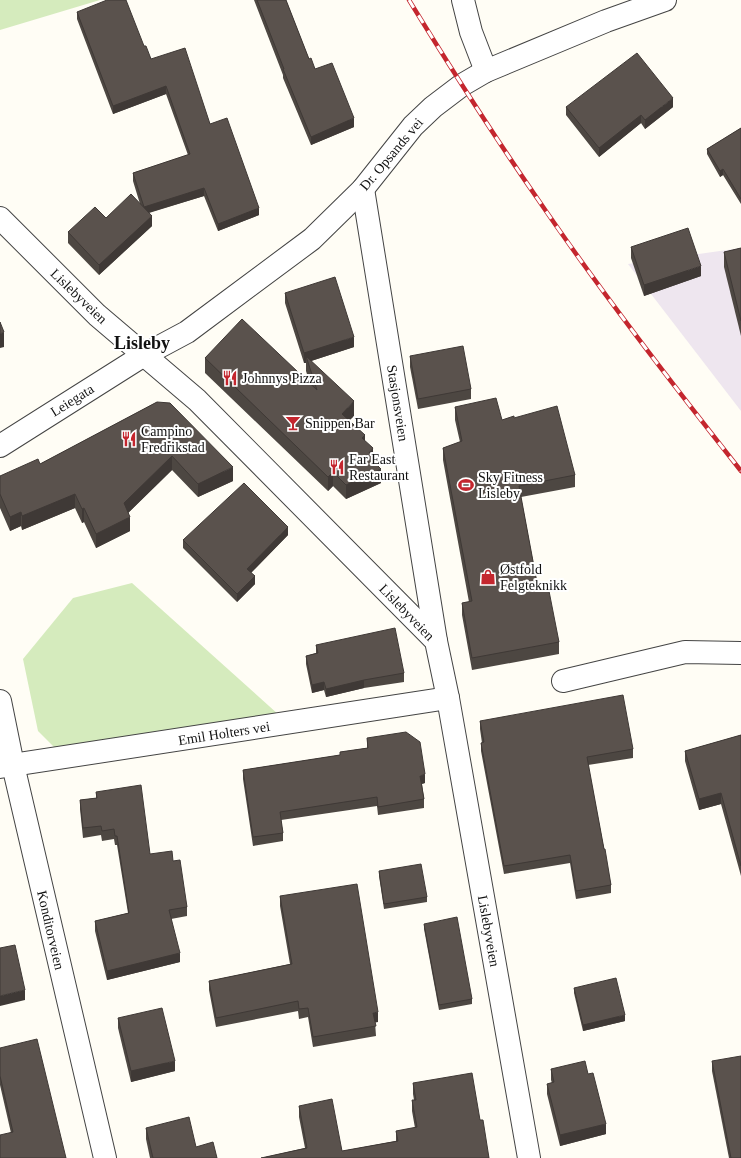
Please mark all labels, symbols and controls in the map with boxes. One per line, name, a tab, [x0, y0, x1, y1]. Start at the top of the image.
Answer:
street label: Dr. Opsands vei	[357, 115, 426, 194]
street label: Lislebyveien	[47, 266, 110, 327]
district label: Lisleby	[114, 333, 170, 353]
street label: Stasjonsveien	[384, 364, 411, 442]
restaurant icon: Johnnys Pizza	[221, 369, 239, 387]
place label: Johnnys Pizza	[242, 371, 323, 386]
street label: Leiegata	[48, 381, 97, 420]
bar icon: Snippen Bar	[284, 414, 302, 432]
place label: Snippen Bar	[305, 416, 375, 431]
place label: Campino Fredrikstad	[141, 424, 205, 455]
restaurant icon: Campino Fredrikstad	[120, 430, 138, 448]
place label: Far East Restaurant	[349, 452, 409, 483]
restaurant icon: Far East Restaurant	[328, 458, 346, 476]
place label: Sky Fitness Lisleby	[478, 470, 543, 501]
sports icon: Sky Fitness Lisleby	[457, 476, 475, 494]
place label: Østfold Felgteknikk	[500, 562, 567, 593]
shop icon: Østfold Felgteknikk	[479, 568, 497, 586]
street label: Lislebyveien	[376, 581, 437, 644]
street label: Emil Holters vei	[177, 719, 271, 748]
street label: Konditorveien	[34, 889, 67, 971]
street label: Lislebyveien	[475, 894, 502, 968]

